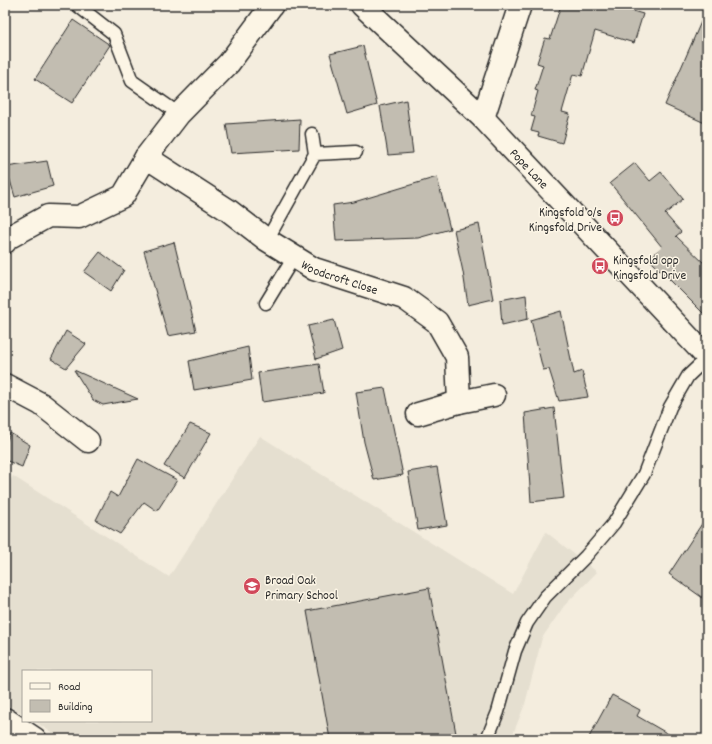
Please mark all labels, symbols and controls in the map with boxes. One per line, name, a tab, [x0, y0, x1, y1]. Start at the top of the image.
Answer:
street label: Pope Lane	[504, 145, 552, 194]
place label: Kingsfold o/s Kingsfold Drive	[529, 204, 602, 238]
bus stop icon: Kingsfold o/s Kingsfold Drive	[605, 208, 625, 228]
place label: Kingsfold opp Kingsfold Drive	[613, 252, 686, 286]
street label: Woodcroft Close	[297, 256, 380, 301]
bus stop icon: Kingsfold opp Kingsfold Drive	[590, 256, 610, 276]
place label: Broad Oak Primary School	[265, 572, 338, 606]
school or university icon: Broad Oak Primary School	[242, 576, 262, 596]
legend	[22, 670, 152, 722]
text: Road	[58, 679, 80, 696]
text: Building	[58, 699, 93, 716]

